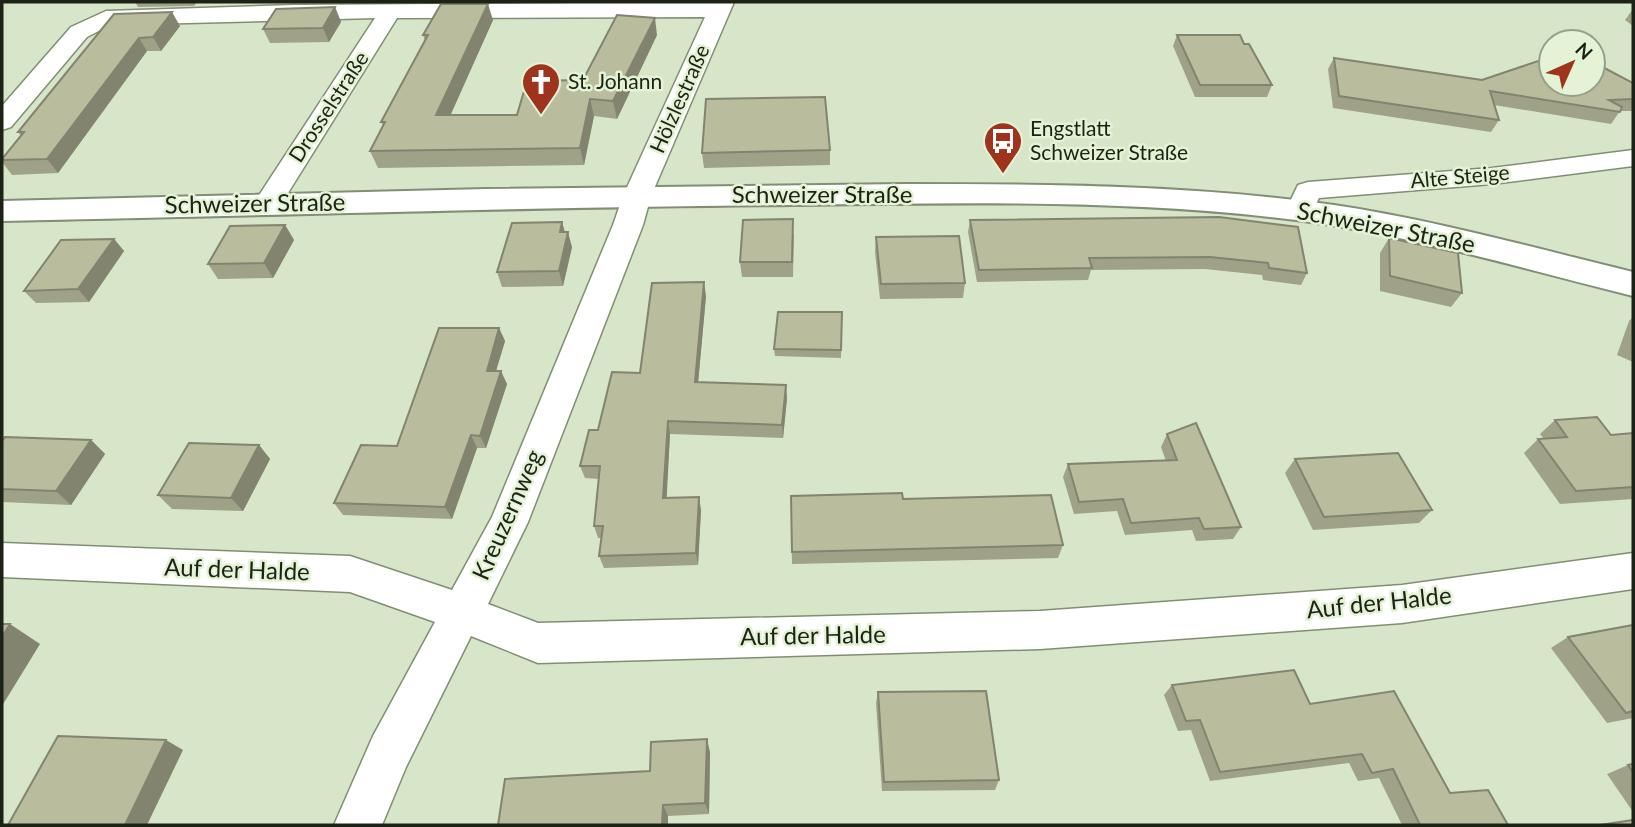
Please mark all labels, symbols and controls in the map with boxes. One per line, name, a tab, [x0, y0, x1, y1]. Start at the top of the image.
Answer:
north arrow	[1537, 28, 1607, 98]
text: N	[1571, 37, 1598, 64]
street label: Hölzlestraße	[644, 40, 714, 156]
street label: Drosselstraße	[283, 46, 373, 166]
church icon: St. Johann	[520, 61, 562, 116]
place label: St. Johann	[568, 68, 662, 93]
place label: Engstlatt Schweizer Straße	[1030, 115, 1188, 164]
bus stop icon: Engstlatt Schweizer Straße	[982, 120, 1024, 175]
street label: Alte Steige	[1409, 159, 1510, 192]
street label: Schweizer Straße	[732, 179, 912, 208]
street label: Schweizer Straße	[164, 186, 346, 219]
street label: Schweizer Straße	[1295, 195, 1478, 258]
street label: Kreuzernweg	[465, 445, 548, 584]
street label: Auf der Halde	[164, 551, 310, 586]
street label: Auf der Halde	[1305, 579, 1453, 624]
street label: Auf der Halde	[740, 619, 886, 650]

